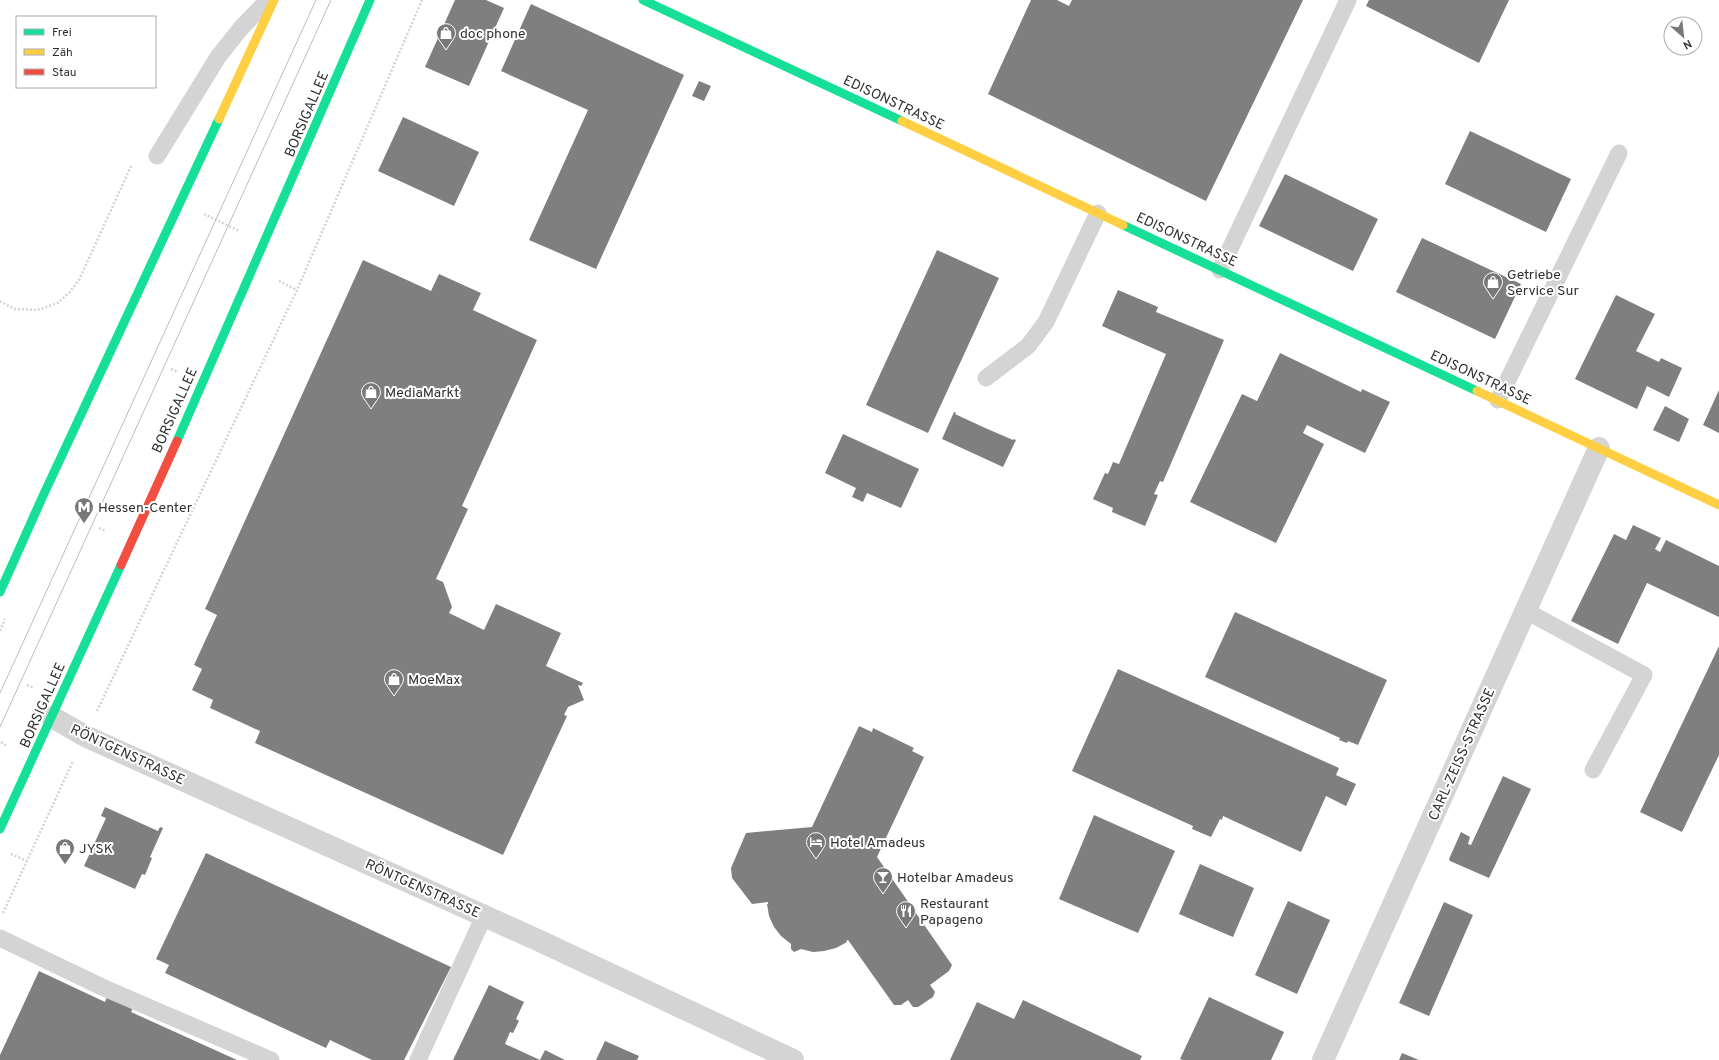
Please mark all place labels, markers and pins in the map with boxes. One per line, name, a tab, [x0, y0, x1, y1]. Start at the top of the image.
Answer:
shop icon: doc phone	[435, 22, 457, 50]
place label: doc phone	[460, 26, 526, 43]
place label: Getriebe Service Sur	[1507, 267, 1579, 300]
shop icon: Getriebe Service Sur	[1482, 271, 1504, 299]
shop icon: MediaMarkt	[360, 381, 382, 409]
place label: MediaMarkt	[385, 385, 459, 402]
metro station icon: Hessen-Center	[73, 496, 95, 524]
place label: Hessen-Center	[98, 500, 193, 517]
shop icon: MoeMax	[383, 668, 405, 696]
place label: MoeMax	[408, 672, 461, 689]
hotel icon: Hotel Amadeus	[805, 831, 827, 859]
place label: Hotel Amadeus	[830, 835, 925, 852]
shop icon: JYSK	[54, 837, 76, 865]
place label: JYSK	[79, 841, 113, 858]
bar icon: Hotelbar Amadeus	[872, 866, 894, 894]
place label: Hotelbar Amadeus	[897, 870, 1014, 887]
place label: Restaurant Papageno	[920, 896, 989, 929]
restaurant icon: Restaurant Papageno	[895, 900, 917, 928]

